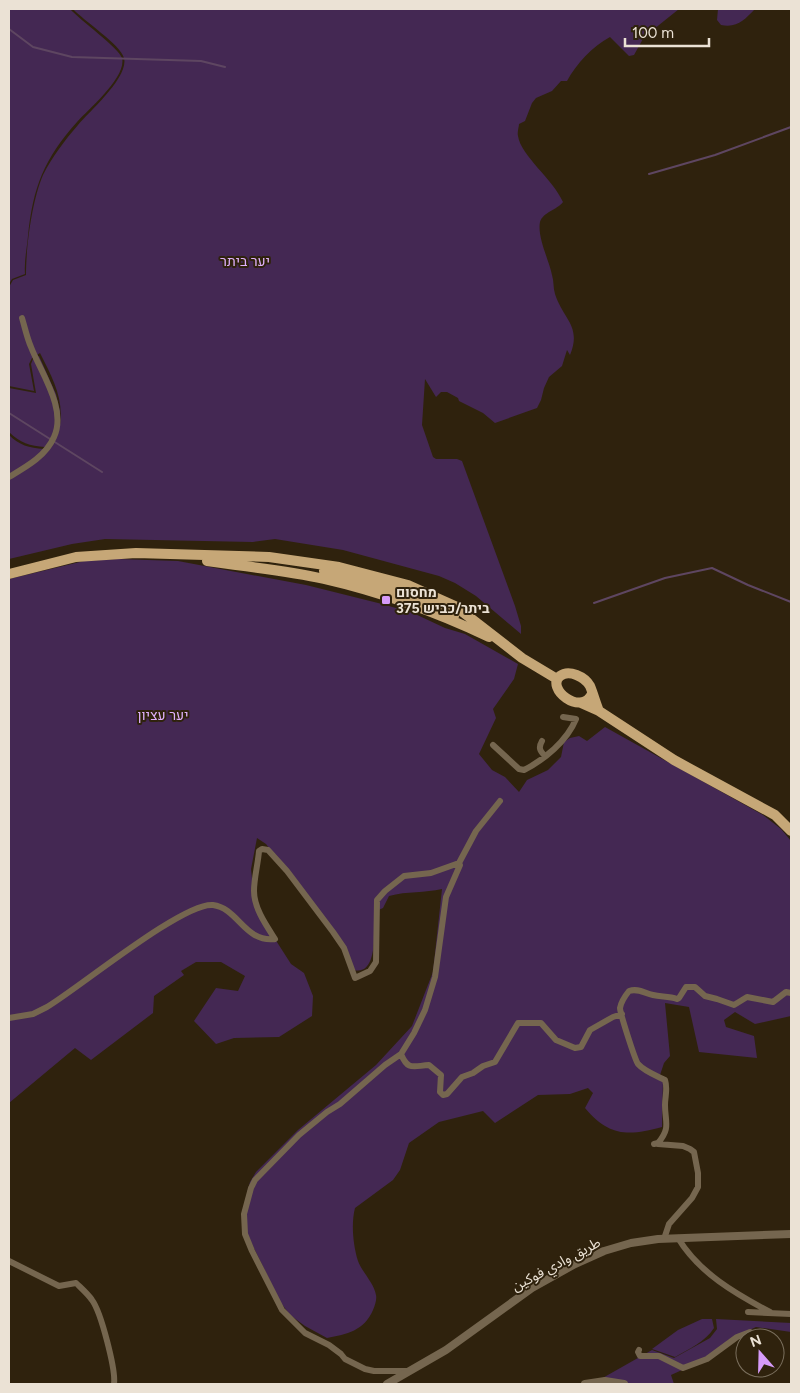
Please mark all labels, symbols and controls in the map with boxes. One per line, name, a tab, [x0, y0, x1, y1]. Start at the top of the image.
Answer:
scale bar	[625, 15, 709, 47]
text: 100 m	[632, 24, 674, 42]
park label: יער ביתר	[220, 253, 270, 270]
place label: מחסום ביתר/כביש 375	[396, 584, 490, 617]
marker: מחסום ביתר/כביש 375	[380, 594, 392, 606]
park label: יער עציון	[138, 707, 188, 724]
street label: طريق وادي فوکين	[509, 1234, 605, 1297]
north arrow	[735, 1328, 785, 1378]
text: N	[748, 1331, 764, 1351]

